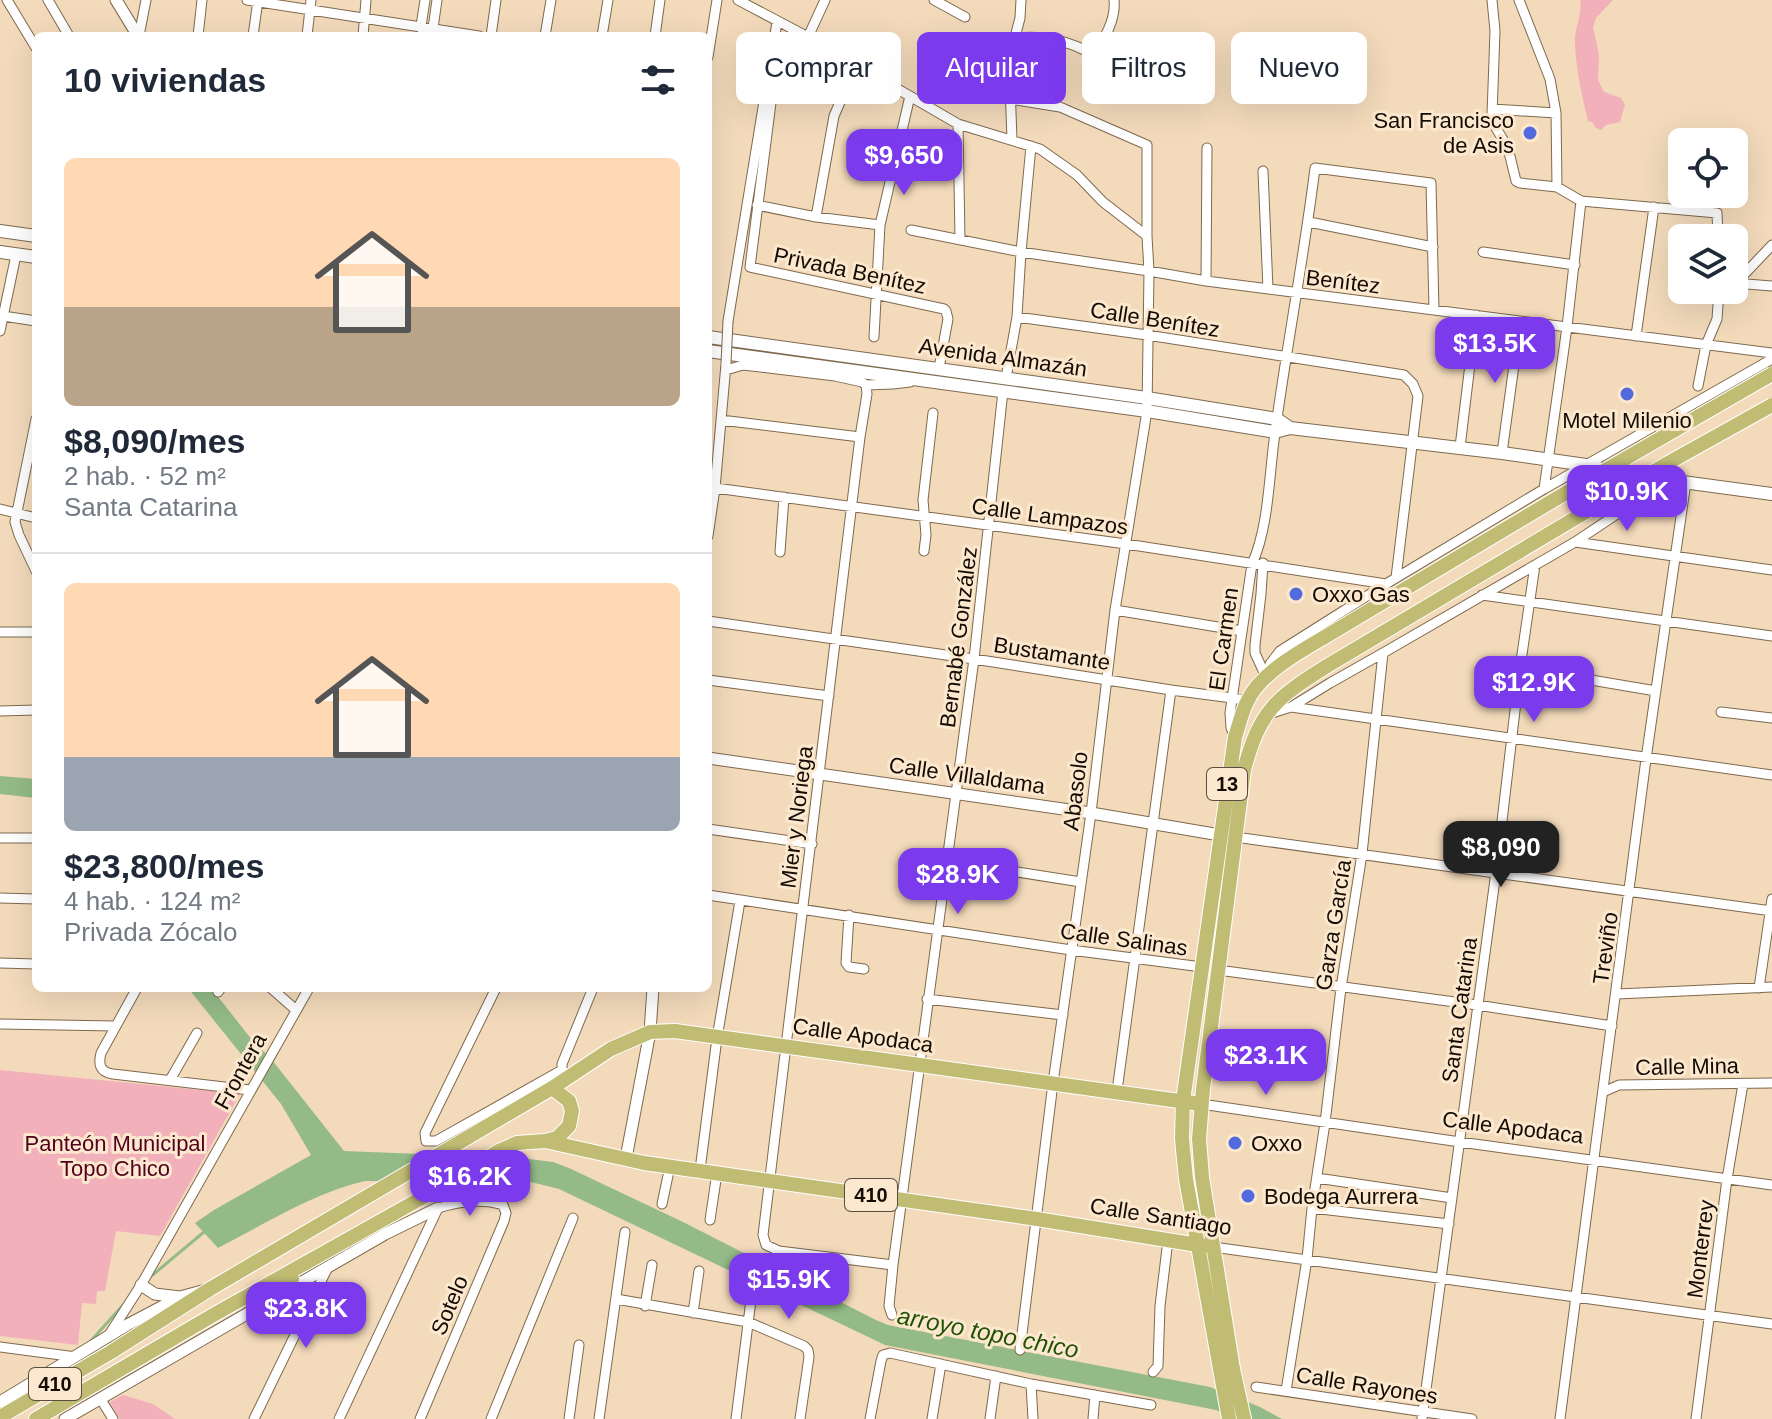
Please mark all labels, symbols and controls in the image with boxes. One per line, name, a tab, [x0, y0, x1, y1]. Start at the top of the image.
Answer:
chip: Comprar	[736, 32, 901, 104]
chip: Alquilar	[917, 32, 1066, 104]
chip: Filtros	[1082, 32, 1215, 104]
chip: Nuevo	[1231, 32, 1367, 104]
icon: filters	[636, 58, 680, 102]
text: 10 viviendas	[64, 61, 266, 99]
place label: San Francisco de Asis	[1373, 108, 1514, 158]
marker: San Francisco de Asis	[1521, 124, 1539, 142]
map controls	[1668, 128, 1748, 304]
button: locate	[1668, 128, 1748, 208]
pin: $9,650	[839, 129, 969, 197]
text: $9,650	[864, 140, 944, 170]
icon: home	[300, 210, 444, 354]
button: layers	[1668, 224, 1748, 304]
street label: Privada Benítez	[771, 242, 928, 299]
street label: Benítez	[1304, 265, 1381, 298]
street label: Calle Benítez	[1088, 297, 1222, 342]
pin: $13.5K	[1430, 317, 1560, 385]
text: $13.5K	[1453, 328, 1537, 358]
street label: Avenida Almazán	[917, 333, 1089, 382]
marker: Motel Milenio	[1618, 385, 1636, 403]
place label: Motel Milenio	[1562, 408, 1692, 433]
text: $8,090/mes	[64, 422, 246, 460]
text: 2 hab. · 52 m²	[64, 461, 226, 491]
pin: $10.9K	[1562, 465, 1692, 533]
text: $10.9K	[1585, 476, 1669, 506]
text: Santa Catarina	[64, 492, 237, 522]
street label: Calle Lampazos	[970, 493, 1130, 540]
street label: Bernabé González	[935, 545, 982, 729]
place label: Oxxo Gas	[1312, 582, 1410, 607]
marker: Oxxo Gas	[1287, 585, 1305, 603]
street label: El Carmen	[1204, 586, 1243, 692]
street label: Bustamante	[992, 632, 1112, 675]
icon: home	[300, 635, 444, 779]
pin: $12.9K	[1469, 656, 1599, 724]
text: $12.9K	[1492, 667, 1576, 697]
street label: Mier y Noriega	[775, 744, 818, 890]
street label: Abasolo	[1058, 750, 1093, 832]
street label: Calle Villaldama	[887, 752, 1047, 799]
road number: 13	[1207, 768, 1247, 800]
pin: $8,090	[1436, 821, 1566, 889]
text: $8,090	[1461, 832, 1541, 862]
text: $23,800/mes	[64, 847, 264, 885]
pin: $28.9K	[893, 848, 1023, 916]
street label: Garza García	[1311, 857, 1356, 992]
text: $28.9K	[916, 859, 1000, 889]
text: 4 hab. · 124 m²	[64, 886, 240, 916]
street label: Treviño	[1588, 910, 1623, 986]
text: Privada Zócalo	[64, 917, 237, 947]
street label: Calle Salinas	[1059, 918, 1189, 961]
street label: Santa Catarina	[1437, 935, 1482, 1084]
street label: Calle Apodaca	[791, 1013, 936, 1058]
street label: Frontera	[209, 1028, 272, 1114]
pin: $23.1K	[1201, 1029, 1331, 1097]
text: $23.1K	[1224, 1040, 1308, 1070]
street label: Calle Mina	[1635, 1053, 1740, 1080]
street label: Calle Apodaca	[1441, 1106, 1586, 1149]
park label: Panteón Municipal Topo Chico	[24, 1131, 206, 1181]
place label: Oxxo	[1251, 1131, 1302, 1156]
marker: Oxxo	[1226, 1134, 1244, 1152]
pin: $16.2K	[405, 1150, 535, 1218]
text: $16.2K	[428, 1161, 512, 1191]
road number: 410	[845, 1179, 897, 1211]
place label: Bodega Aurrera	[1264, 1184, 1419, 1209]
marker: Bodega Aurrera	[1239, 1187, 1257, 1205]
street label: Calle Santiago	[1088, 1193, 1234, 1240]
street label: Monterrey	[1682, 1198, 1719, 1300]
pin: $15.9K	[724, 1253, 854, 1321]
text: $15.9K	[747, 1264, 831, 1294]
street label: Sotelo	[426, 1272, 473, 1339]
pin: $23.8K	[241, 1282, 371, 1350]
text: $23.8K	[264, 1293, 348, 1323]
water label: arroyo topo chico	[895, 1302, 1081, 1363]
street label: Calle Rayones	[1294, 1362, 1440, 1409]
road number: 410	[29, 1368, 81, 1400]

